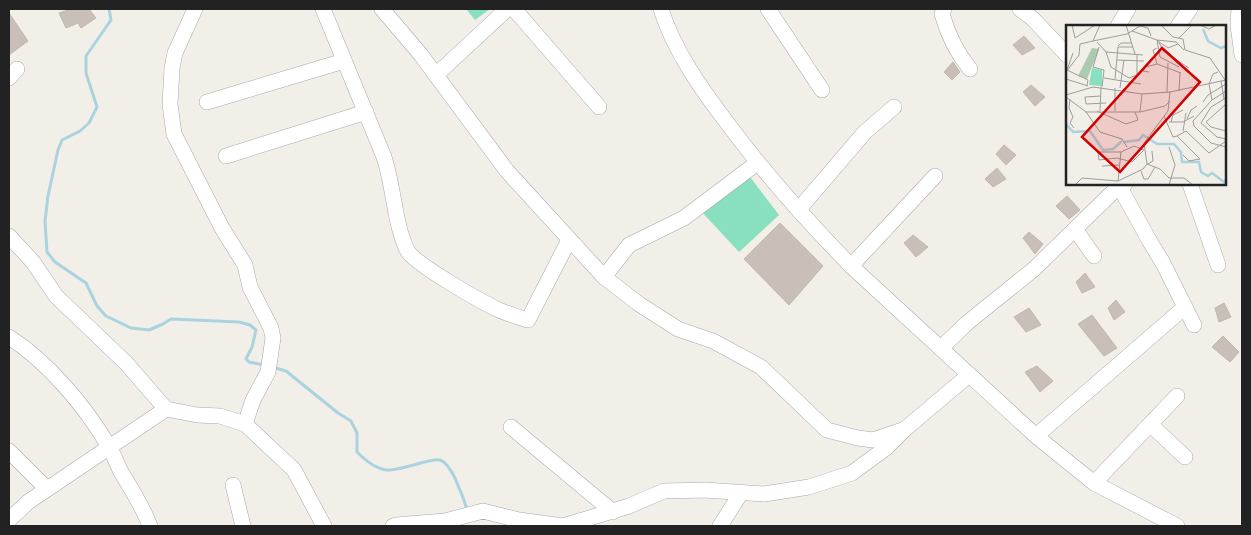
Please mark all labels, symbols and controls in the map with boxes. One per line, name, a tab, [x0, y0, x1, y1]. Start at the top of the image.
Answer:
inset map	[1066, 25, 1226, 185]

